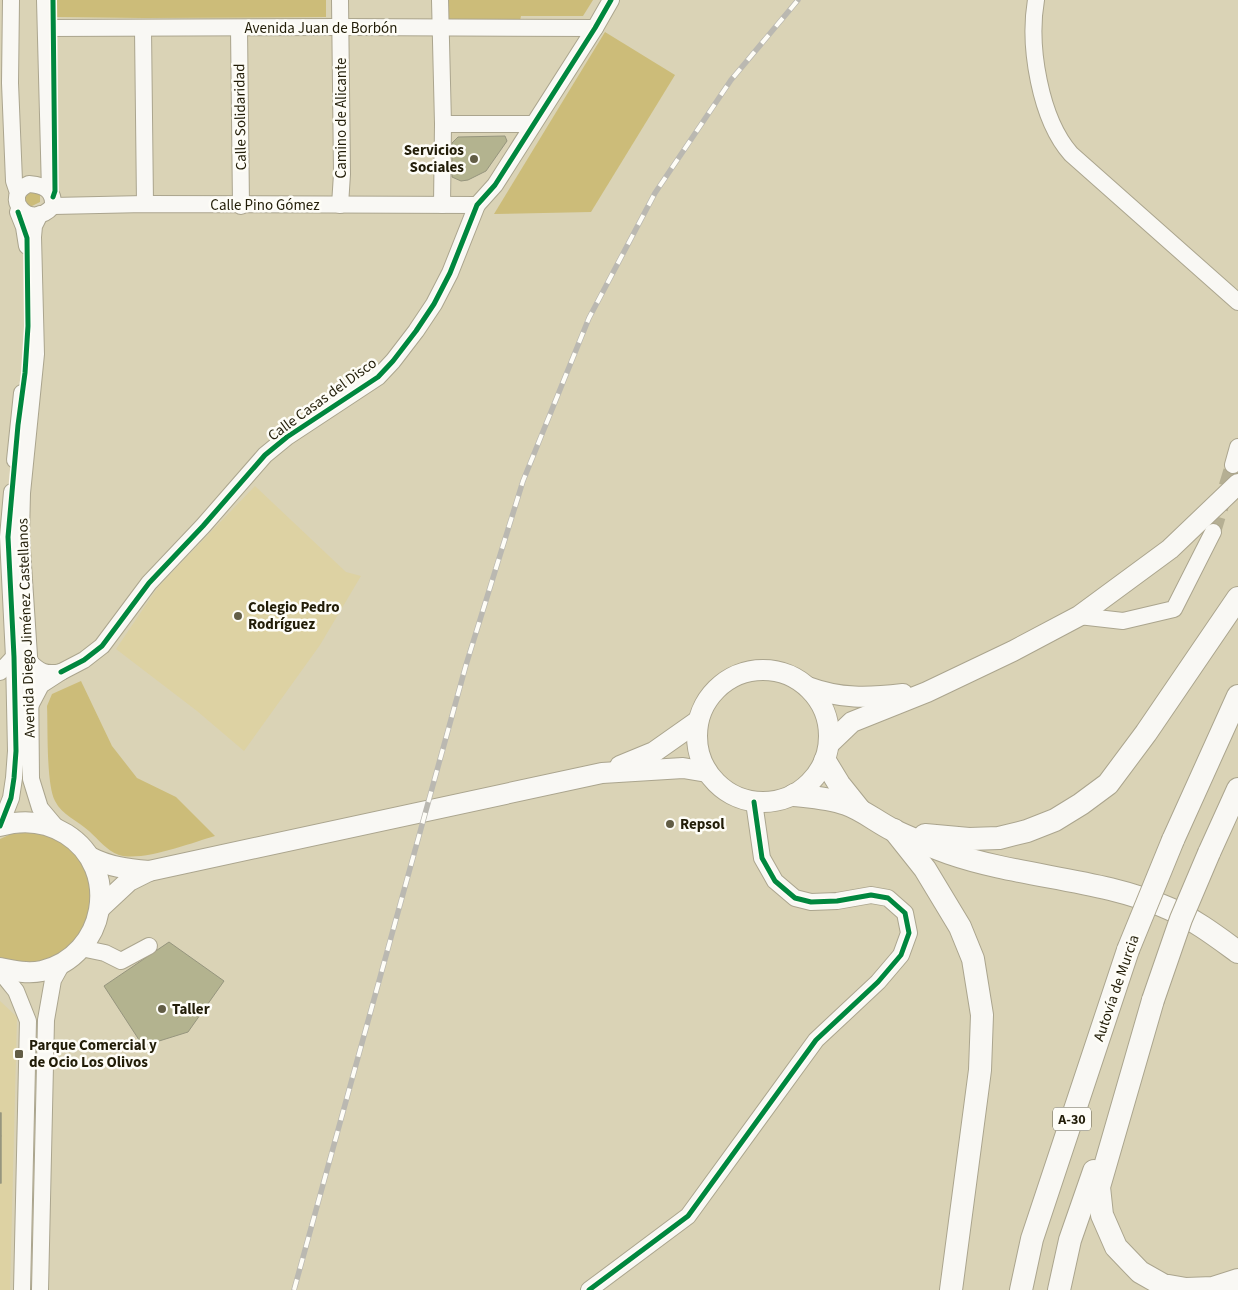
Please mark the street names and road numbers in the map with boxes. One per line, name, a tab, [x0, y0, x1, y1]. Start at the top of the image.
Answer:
street label: Avenida Juan de Borbón	[245, 18, 397, 39]
street label: Camino de Alicante	[331, 58, 352, 178]
street label: Calle Solidaridad	[229, 63, 252, 171]
street label: Calle Pino Gómez	[210, 195, 320, 216]
street label: Calle Casas del Disco	[264, 353, 381, 446]
street label: Avenida Diego Jiménez Castellanos	[12, 518, 41, 738]
street label: Autovía de Murcia	[1088, 932, 1145, 1044]
road number: A-30	[1053, 1108, 1091, 1130]

